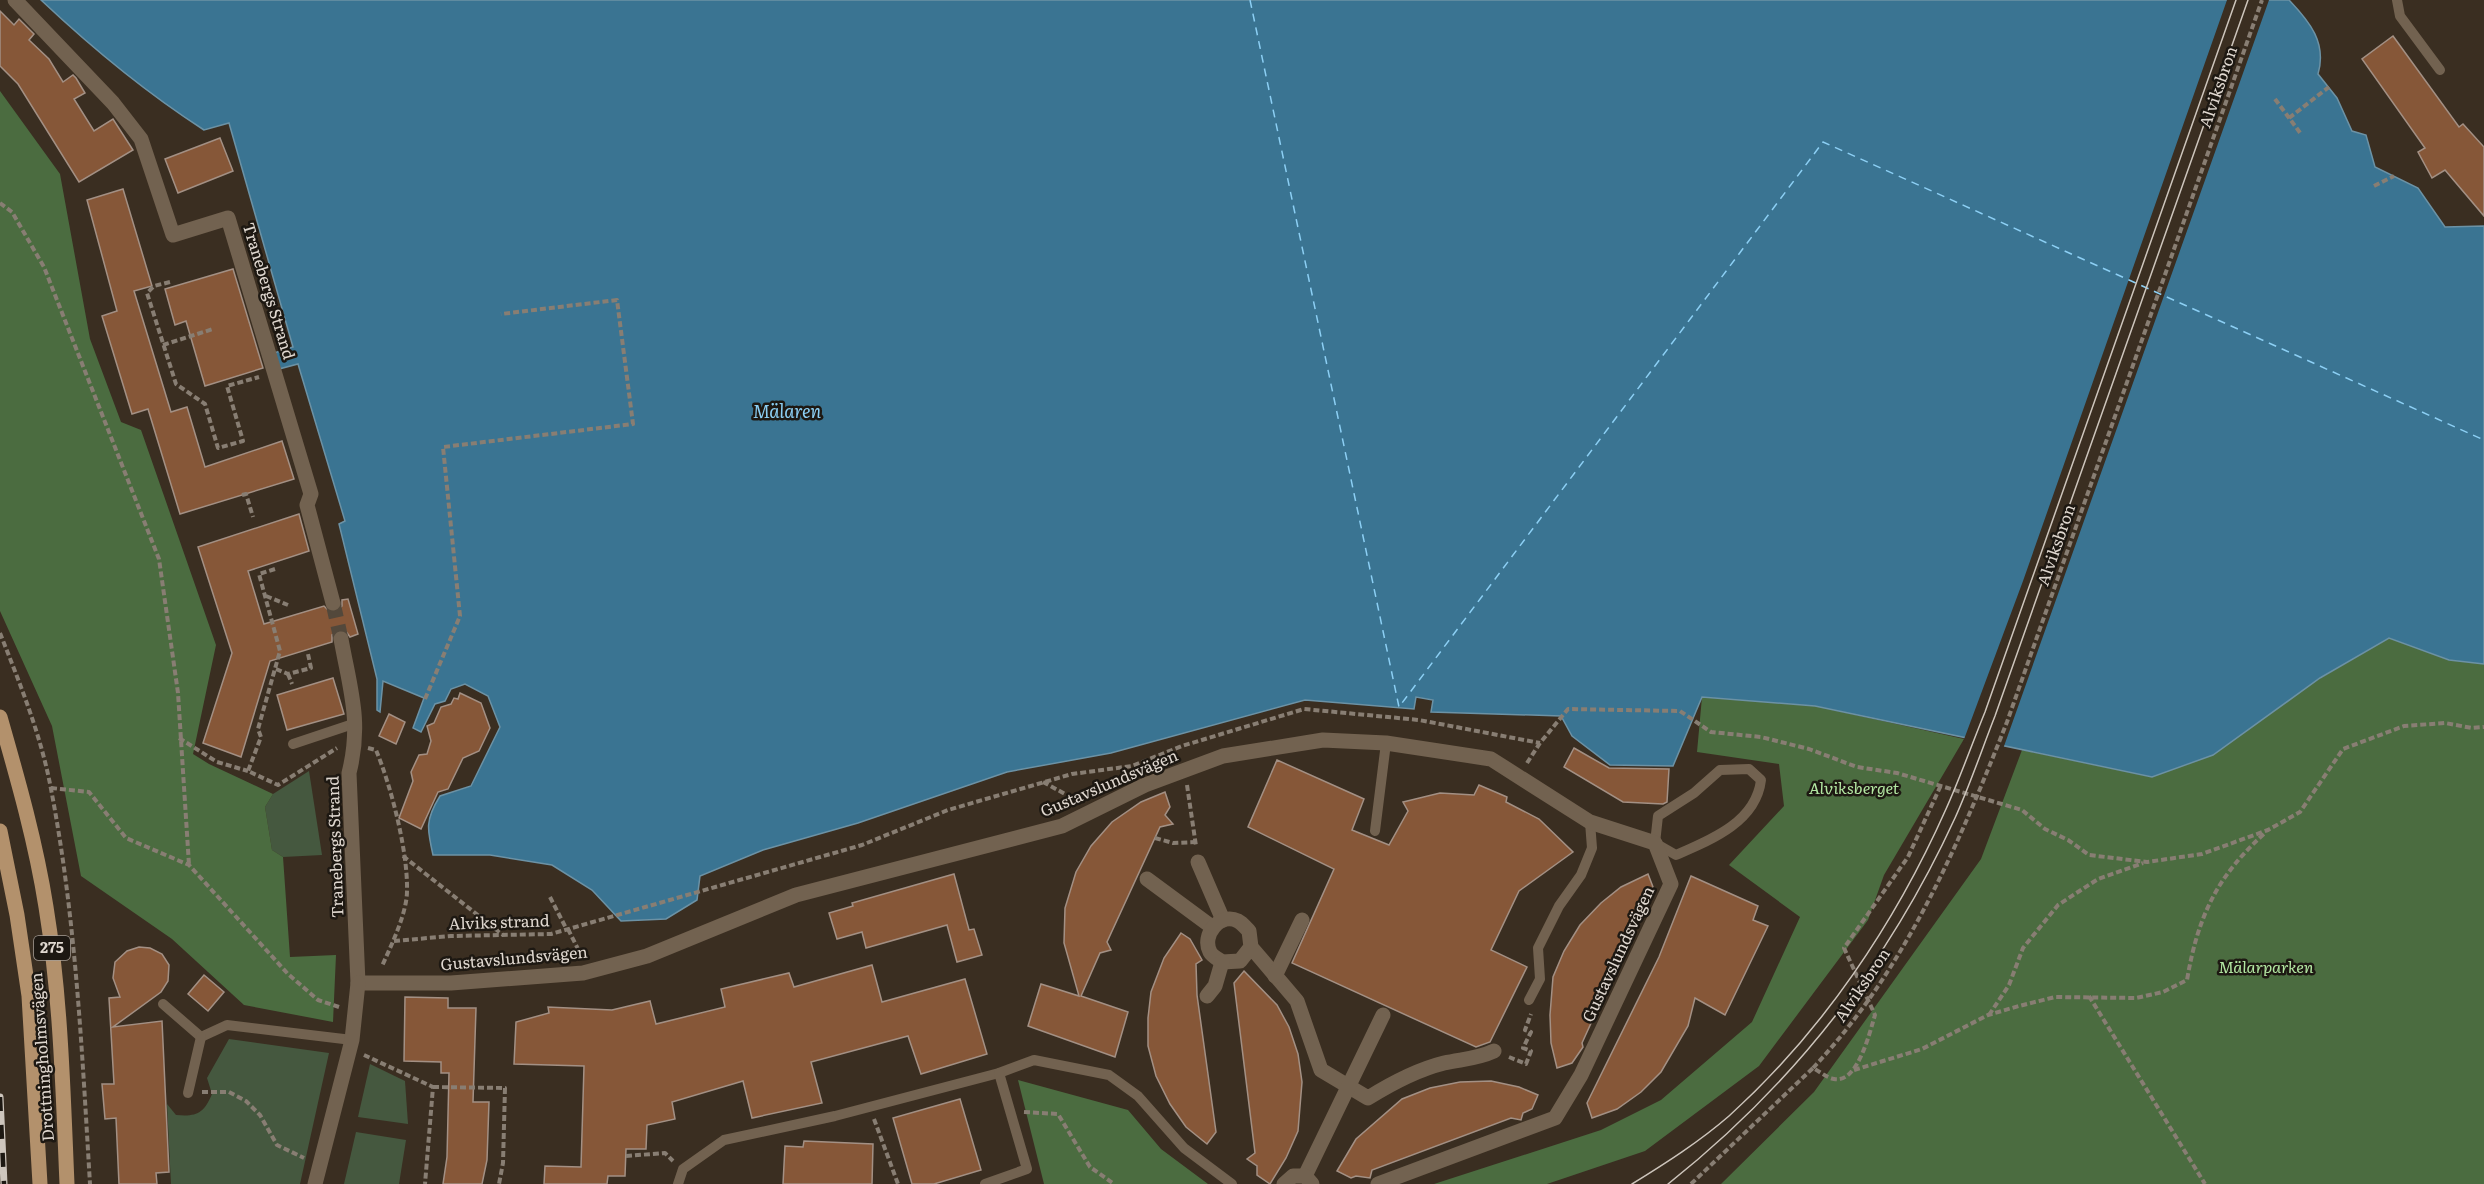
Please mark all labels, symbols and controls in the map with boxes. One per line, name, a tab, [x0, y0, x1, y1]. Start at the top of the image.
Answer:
street label: Alviksbron	[2192, 42, 2242, 131]
street label: Tranebergs Strand	[238, 219, 302, 362]
water label: Mälaren	[753, 397, 822, 424]
street label: Alviksbron	[2030, 500, 2080, 589]
street label: Gustavslundsvägen	[1036, 742, 1182, 822]
street label: Tranebergs Strand	[320, 775, 348, 918]
park label: Alviksberget	[1809, 775, 1900, 799]
street label: Gustavslundsvägen	[1575, 881, 1659, 1026]
street label: Alviks strand	[448, 907, 550, 935]
road number: 275	[34, 936, 70, 960]
street label: Gustavslundsvägen	[439, 939, 589, 975]
street label: Alviksbron	[1828, 942, 1895, 1026]
park label: Mälarparken	[2218, 954, 2314, 978]
street label: Drottningholmsvägen	[23, 971, 59, 1142]

